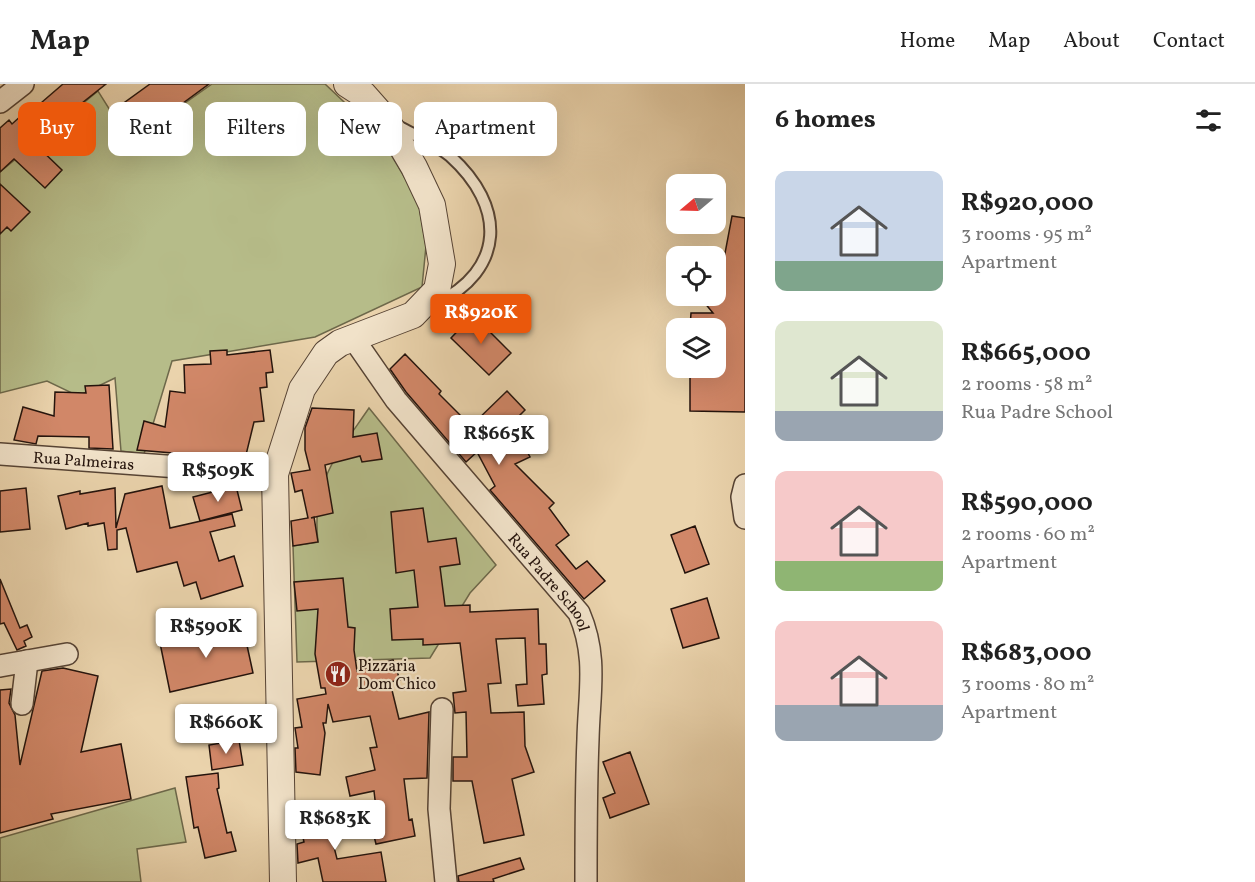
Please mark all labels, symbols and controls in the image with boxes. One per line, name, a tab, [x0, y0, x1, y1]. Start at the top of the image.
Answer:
text: Map	[30, 22, 90, 61]
text: Home	[900, 27, 955, 56]
text: Map	[988, 27, 1030, 56]
text: About	[1063, 27, 1120, 56]
text: Contact	[1153, 27, 1225, 56]
chip: Buy	[18, 102, 96, 156]
chip: Rent	[108, 102, 193, 156]
chip: Filters	[205, 102, 306, 156]
chip: New	[318, 102, 402, 156]
chip: Apartment	[414, 102, 557, 156]
text: 6 homes	[775, 102, 876, 138]
icon: filters	[1192, 104, 1225, 137]
north arrow	[666, 174, 726, 234]
map controls	[666, 174, 726, 378]
text: R$920,000	[961, 185, 1094, 221]
icon: home	[823, 195, 895, 267]
text: 3 rooms · 95 m²	[961, 221, 1092, 249]
button: locate	[666, 246, 726, 306]
text: Apartment	[961, 249, 1057, 277]
pin: R$920K	[432, 294, 530, 345]
text: R$920K	[444, 299, 518, 327]
button: layers	[666, 318, 726, 378]
text: R$665,000	[961, 335, 1091, 371]
icon: home	[823, 345, 895, 417]
text: 2 rooms · 58 m²	[961, 371, 1092, 399]
text: Rua Padre School	[961, 399, 1113, 427]
pin: R$665K	[450, 415, 548, 466]
text: R$665K	[463, 420, 535, 448]
street label: Rua Palmeiras	[32, 447, 135, 477]
pin: R$509K	[169, 452, 267, 503]
text: R$509K	[182, 457, 254, 485]
text: R$590,000	[961, 485, 1093, 521]
icon: home	[823, 495, 895, 567]
text: 2 rooms · 60 m²	[961, 521, 1095, 549]
street label: Rua Padre School	[502, 529, 594, 635]
text: Apartment	[961, 549, 1057, 577]
pin: R$590K	[157, 608, 255, 659]
text: R$590K	[170, 613, 242, 641]
text: R$683,000	[961, 635, 1092, 671]
icon: home	[823, 645, 895, 717]
place label: Pizzaria Dom Chico	[358, 656, 436, 696]
restaurant icon: Pizzaria Dom Chico	[323, 659, 353, 689]
text: 3 rooms · 80 m²	[961, 671, 1094, 699]
text: Apartment	[961, 699, 1057, 727]
pin: R$660K	[177, 704, 275, 755]
text: R$660K	[189, 709, 263, 737]
pin: R$683K	[286, 800, 384, 851]
text: R$683K	[299, 805, 371, 833]

